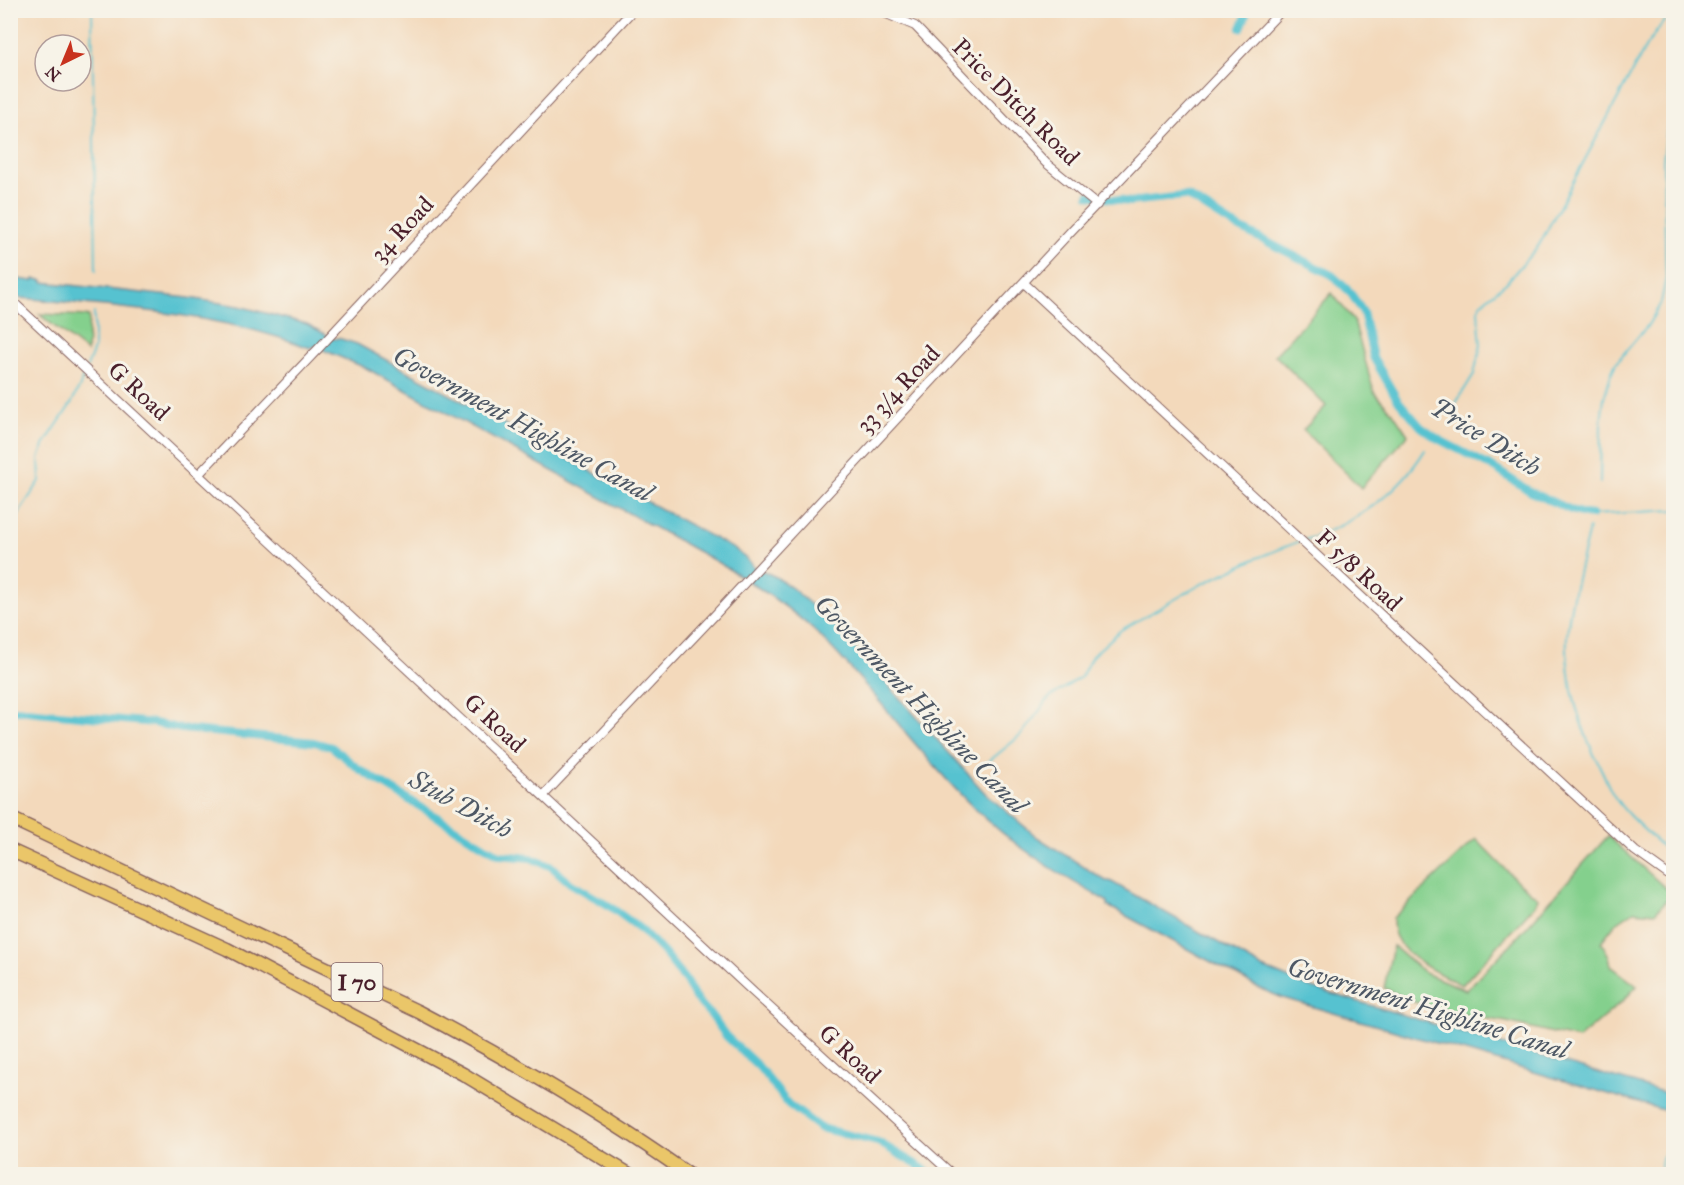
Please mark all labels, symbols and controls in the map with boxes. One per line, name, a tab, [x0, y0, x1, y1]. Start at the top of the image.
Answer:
street label: Price Ditch Road	[946, 32, 1086, 172]
north arrow	[33, 33, 93, 93]
text: N	[41, 62, 65, 85]
street label: 34 Road	[364, 190, 440, 268]
water label: Government Highline Canal	[387, 339, 660, 510]
street label: 33 3/4 Road	[850, 339, 946, 439]
street label: G Road	[102, 355, 176, 427]
water label: Price Ditch	[1425, 391, 1547, 483]
street label: F 5/8 Road	[1310, 522, 1408, 618]
water label: Government Highline Canal	[808, 588, 1035, 822]
street label: G Road	[458, 687, 532, 759]
water label: Stub Ditch	[403, 762, 518, 846]
water label: Government Highline Canal	[1284, 950, 1574, 1067]
road number: I 70	[332, 963, 382, 1001]
street label: G Road	[813, 1018, 887, 1090]

